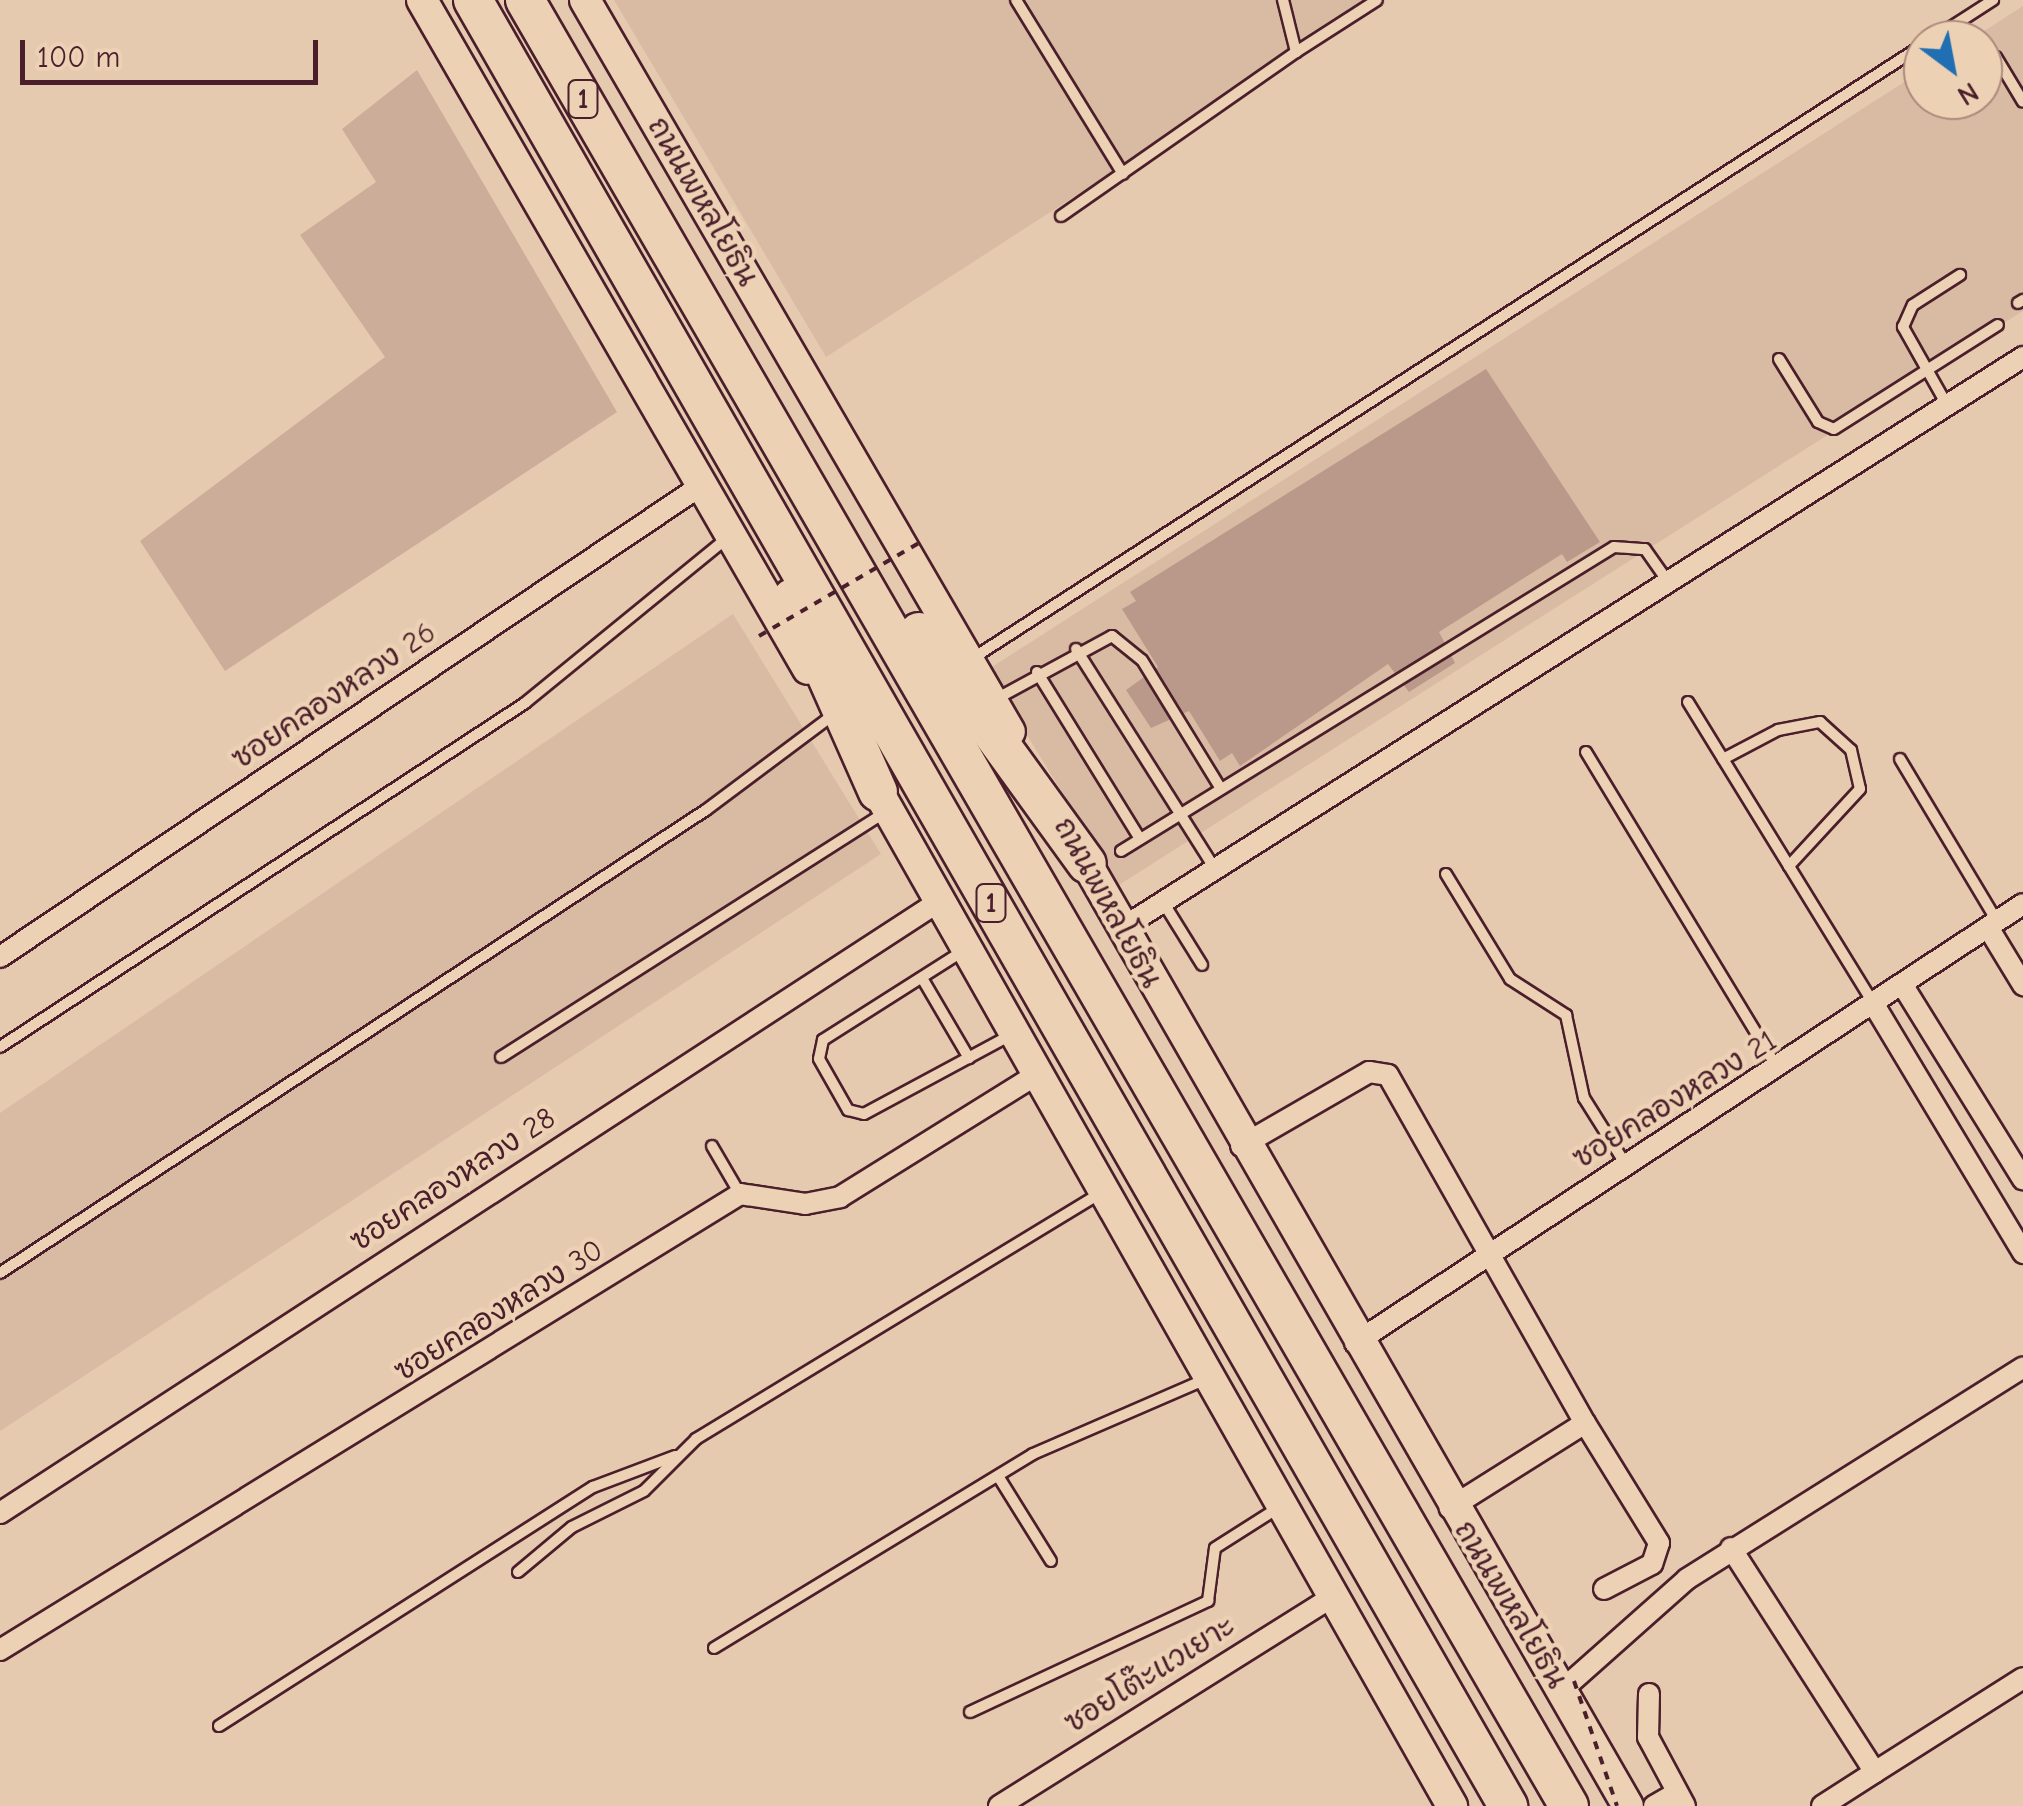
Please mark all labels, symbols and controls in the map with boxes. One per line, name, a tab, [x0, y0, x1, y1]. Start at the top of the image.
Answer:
scale bar	[25, 20, 322, 82]
north arrow	[1903, 20, 2003, 120]
text: 100 m	[37, 40, 120, 75]
text: N	[1952, 75, 1984, 112]
road number: 1	[566, 76, 600, 122]
street label: ถนนพหลโยธิน	[639, 111, 765, 293]
street label: ซอยคลองหลวง 26	[225, 615, 443, 777]
street label: ถนนพหลโยธิน	[1045, 812, 1169, 994]
road number: 1	[974, 880, 1008, 926]
street label: ซอยคลองหลวง 21	[1567, 1023, 1783, 1177]
street label: ซอยคลองหลวง 28	[344, 1100, 562, 1260]
street label: ซอยคลองหลวง 30	[388, 1232, 610, 1390]
street label: ถนนพหลโยธิน	[1446, 1515, 1574, 1695]
street label: ซอยโต๊ะแวเยาะ	[1058, 1608, 1242, 1742]

